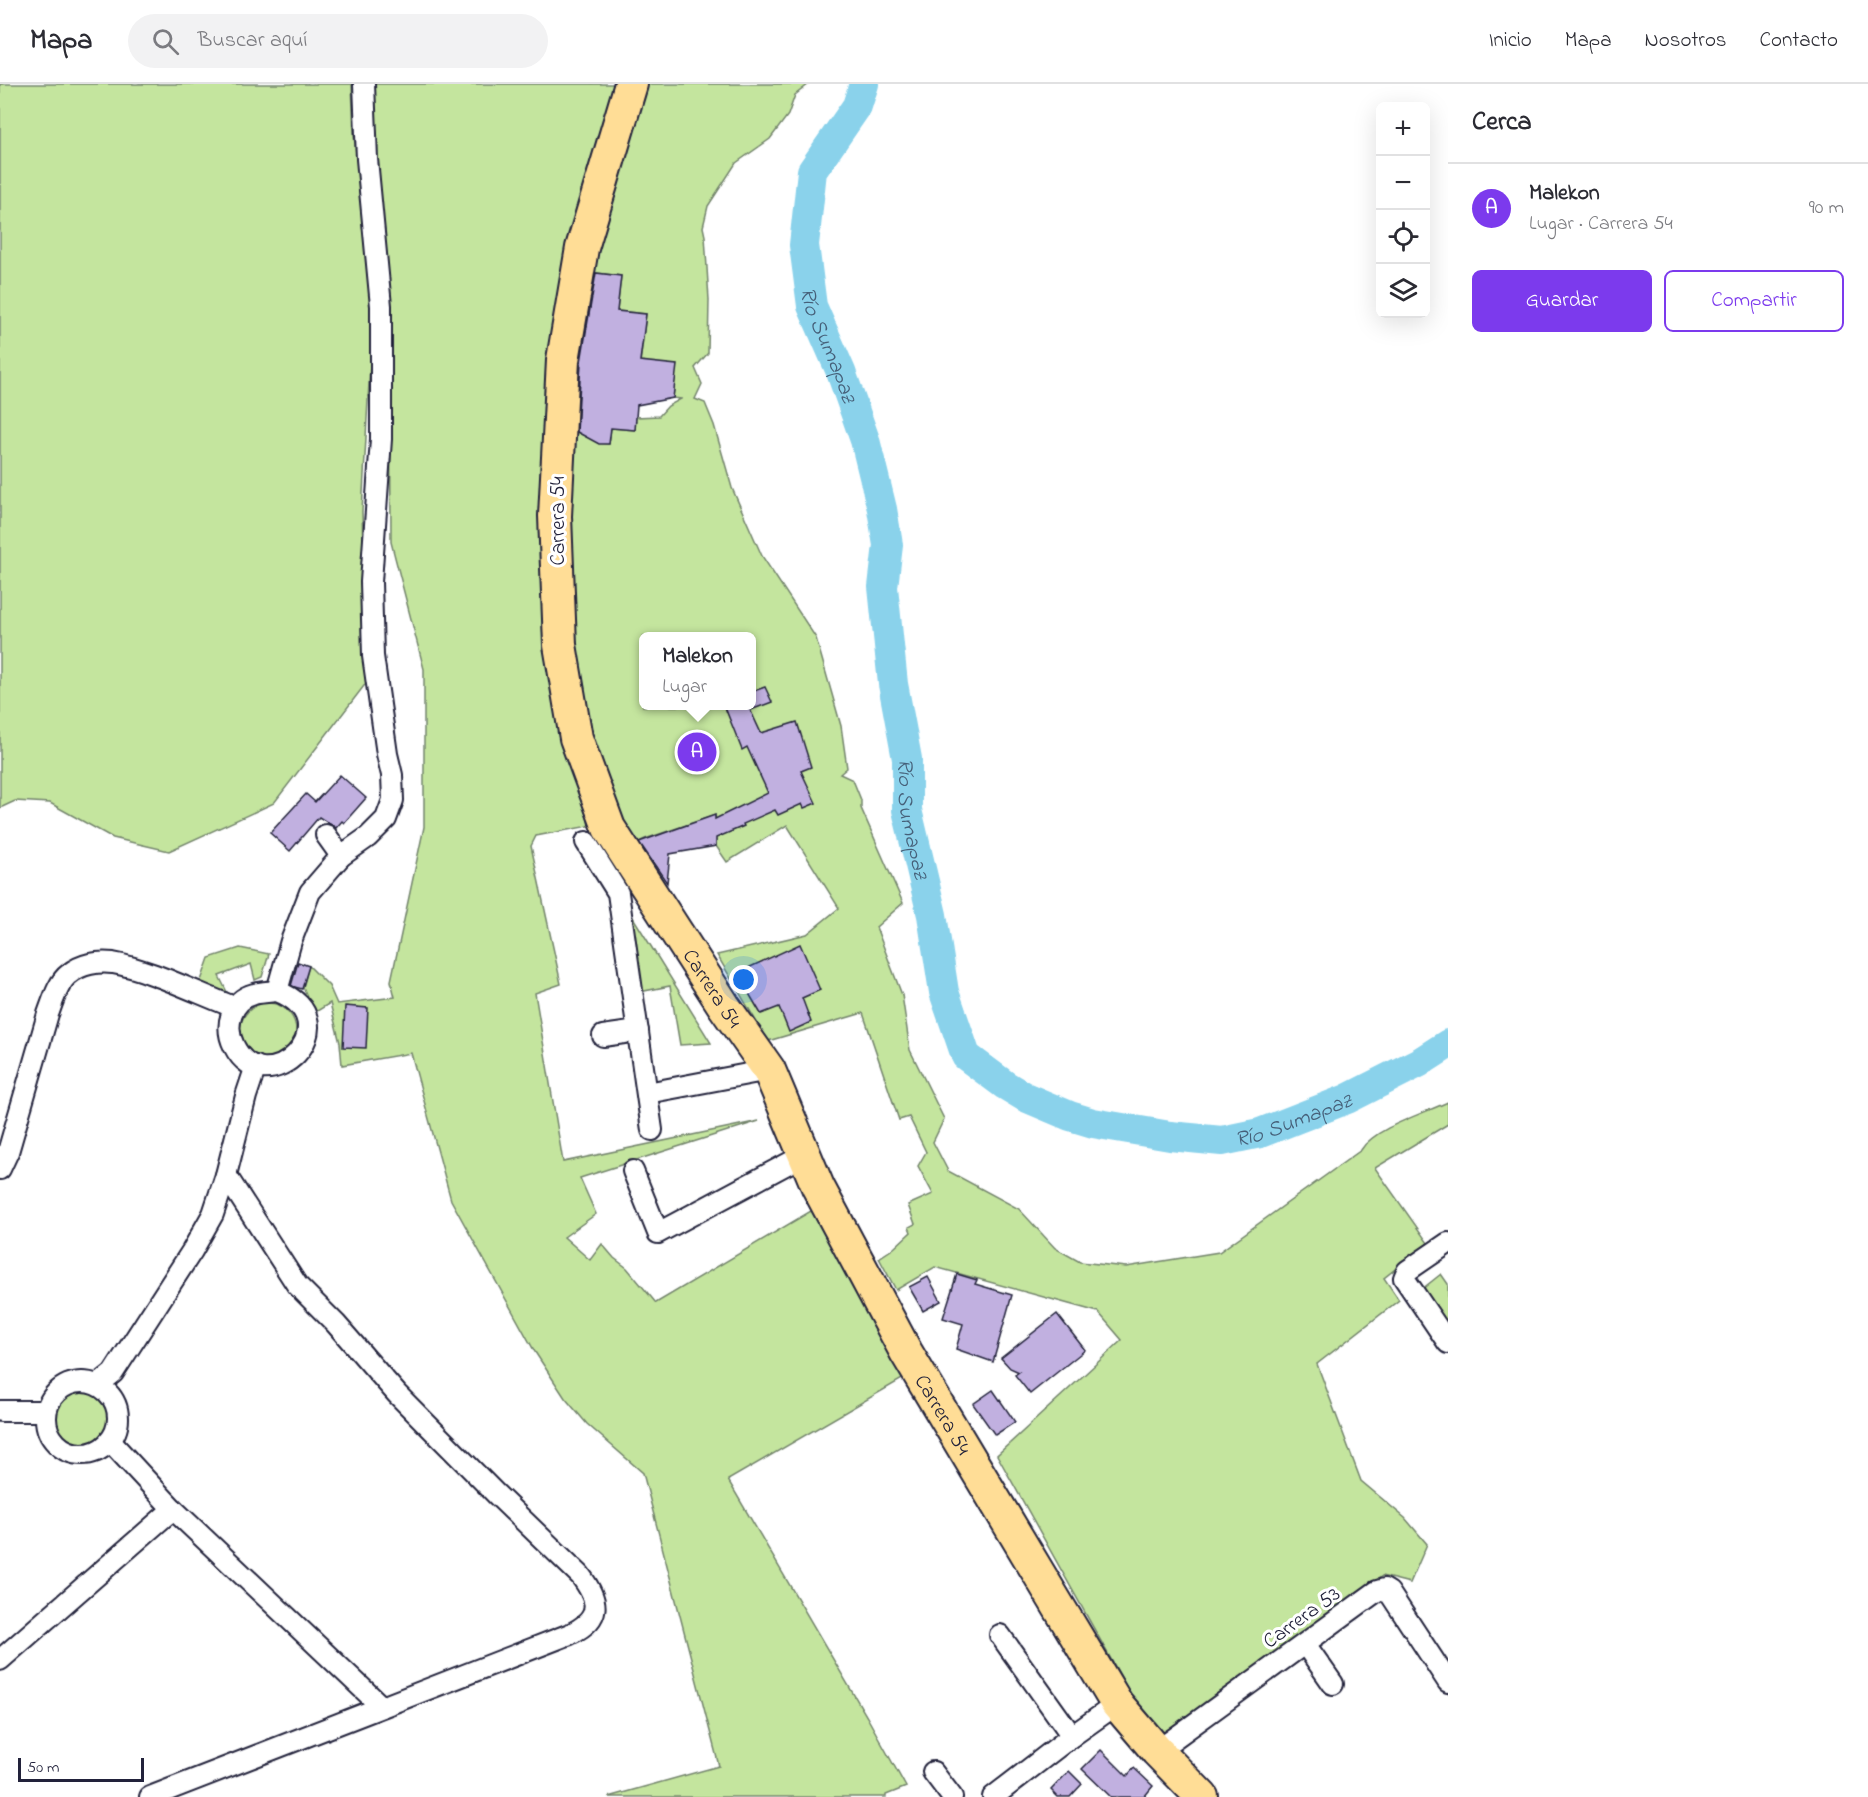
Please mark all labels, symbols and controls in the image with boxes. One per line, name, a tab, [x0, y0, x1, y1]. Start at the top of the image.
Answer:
search box	[128, 14, 548, 68]
text: Mapa	[30, 21, 92, 62]
icon: search	[149, 25, 182, 58]
text: Buscar aquí	[197, 25, 307, 57]
text: Inicio	[1489, 26, 1532, 56]
text: Mapa	[1565, 26, 1612, 56]
text: Nosotros	[1645, 26, 1727, 56]
text: Contacto	[1760, 26, 1838, 56]
map controls	[1376, 102, 1430, 318]
button: +	[1376, 102, 1430, 156]
text: Cerca	[1472, 104, 1532, 142]
button: −	[1376, 156, 1430, 210]
text: Malekon	[1529, 178, 1600, 210]
text: A	[1485, 194, 1498, 223]
text: 90 m	[1809, 194, 1844, 223]
button: locate	[1376, 210, 1430, 264]
text: Lugar · Carrera 54	[1529, 210, 1673, 239]
button: layers	[1376, 264, 1430, 318]
button: Guardar	[1472, 270, 1652, 332]
button: Compartir	[1664, 270, 1844, 332]
water label: Río Sumapaz	[791, 285, 864, 409]
street label: Carrera 54	[544, 476, 574, 566]
popup	[639, 632, 756, 710]
text: Malekon	[662, 641, 733, 673]
text: Lugar	[662, 673, 707, 702]
pin: A	[678, 730, 716, 774]
water label: Río Sumapaz	[887, 758, 936, 884]
street label: Carrera 54	[674, 944, 748, 1035]
your location	[729, 965, 758, 994]
water label: Río Sumapaz	[1232, 1085, 1358, 1157]
street label: Carrera 54	[906, 1369, 978, 1462]
street label: Carrera 53	[1257, 1580, 1347, 1657]
scale bar	[18, 1755, 144, 1782]
text: 50 m	[27, 1756, 59, 1780]

